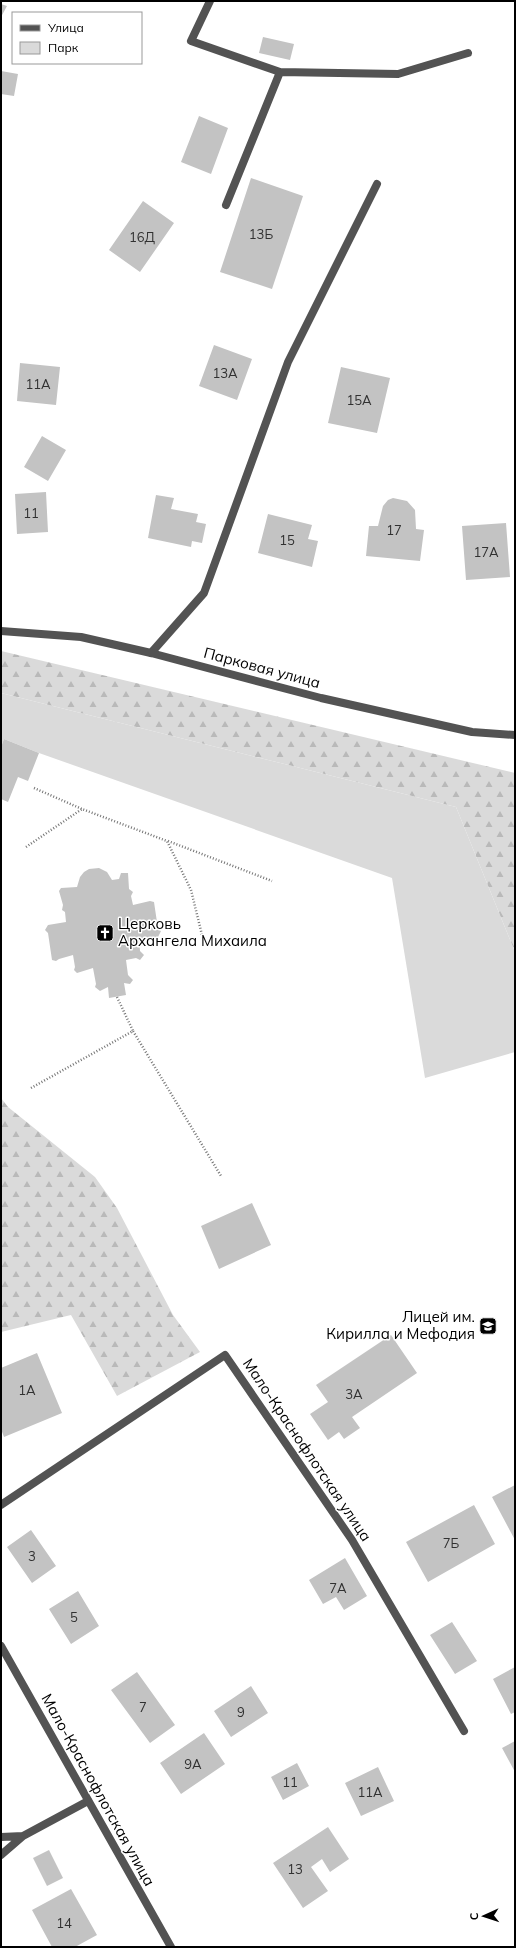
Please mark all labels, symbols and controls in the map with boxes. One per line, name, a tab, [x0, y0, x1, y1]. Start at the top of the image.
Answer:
legend	[12, 12, 142, 64]
text: Улица	[47, 20, 84, 35]
text: Парк	[48, 40, 79, 55]
house number: 13Б	[249, 226, 273, 242]
house number: 16Д	[129, 229, 156, 245]
house number: 13А	[212, 365, 238, 381]
house number: 11А	[25, 376, 51, 392]
house number: 15А	[346, 392, 372, 408]
house number: 11	[23, 505, 39, 521]
house number: 17	[386, 522, 402, 538]
house number: 15	[279, 532, 295, 548]
house number: 17А	[473, 544, 499, 560]
street label: Парковая улица	[202, 643, 323, 692]
place label: Церковь Архангела Михаила	[118, 914, 267, 950]
church icon: Церковь Архангела Михаила	[95, 923, 115, 943]
place label: Лицей им. Кирилла и Мефодия	[326, 1307, 475, 1343]
school or university icon: Лицей им. Кирилла и Мефодия	[478, 1316, 498, 1336]
street label: Мало-Краснофлотская улица	[239, 1355, 376, 1545]
house number: 1А	[18, 1382, 36, 1398]
house number: 3А	[345, 1386, 363, 1402]
house number: 7Б	[443, 1535, 459, 1551]
house number: 3	[28, 1548, 36, 1564]
house number: 7А	[329, 1580, 347, 1596]
house number: 5	[70, 1609, 78, 1625]
street label: Мало-Краснофлотская улица	[38, 1690, 159, 1889]
house number: 7	[139, 1699, 147, 1715]
house number: 9	[237, 1704, 245, 1720]
house number: 9А	[184, 1756, 202, 1772]
house number: 11	[282, 1774, 298, 1790]
house number: 11А	[357, 1784, 383, 1800]
house number: 13	[287, 1861, 303, 1877]
north arrow	[464, 1896, 504, 1936]
text: С	[467, 1912, 481, 1921]
house number: 14	[56, 1915, 72, 1931]

